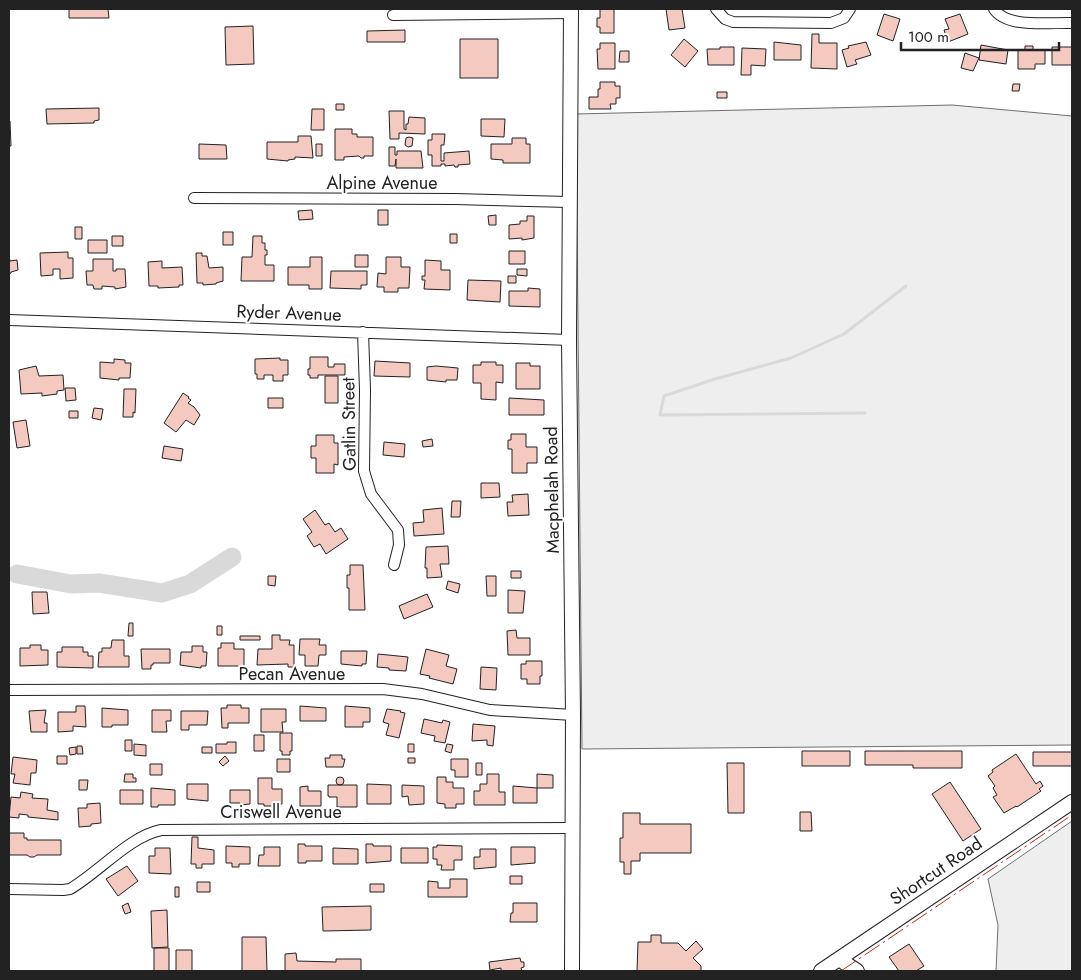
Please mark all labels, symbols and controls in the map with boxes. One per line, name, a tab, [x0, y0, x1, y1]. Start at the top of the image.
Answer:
scale bar	[901, 20, 1058, 52]
text: 100 m	[908, 26, 949, 48]
street label: Alpine Avenue	[326, 170, 438, 196]
street label: Ryder Avenue	[236, 298, 342, 328]
street label: Gatlin Street	[335, 376, 363, 471]
street label: Macphelah Road	[538, 426, 566, 554]
street label: Pecan Avenue	[239, 661, 345, 687]
street label: Criswell Avenue	[220, 799, 342, 825]
street label: Shortcut Road	[885, 831, 987, 911]

